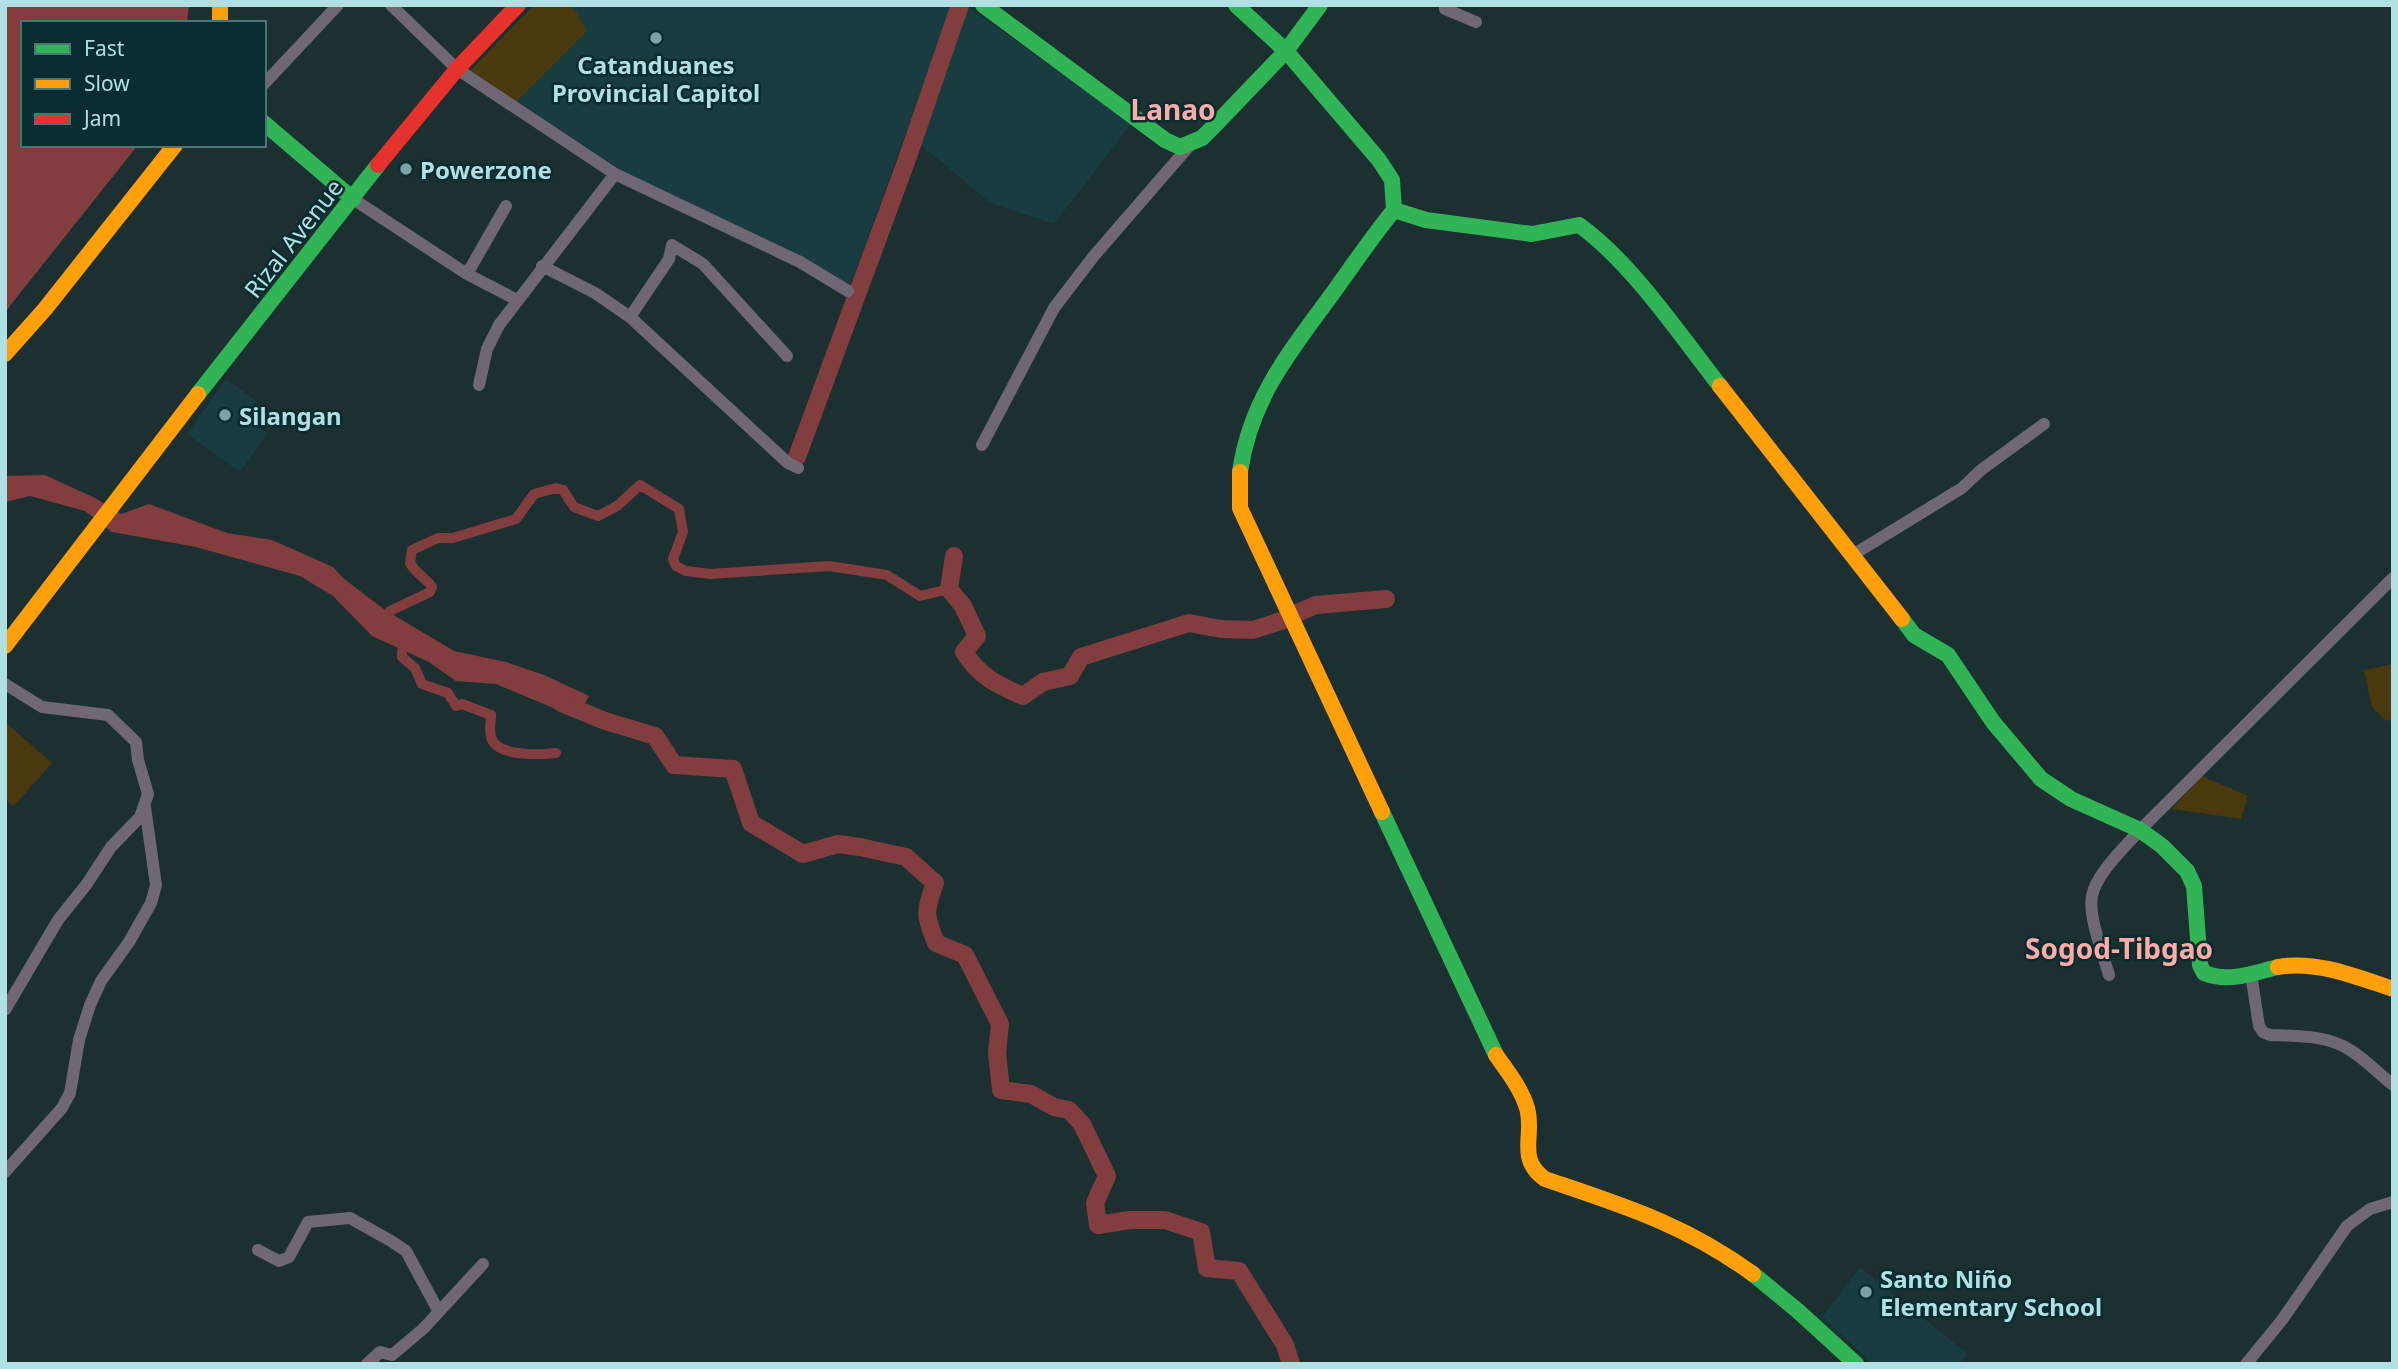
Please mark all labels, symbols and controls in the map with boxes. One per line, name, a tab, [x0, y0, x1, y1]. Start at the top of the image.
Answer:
legend	[21, 21, 266, 147]
marker: Catanduanes Provincial Capitol	[648, 30, 664, 46]
text: Fast	[84, 34, 125, 62]
place label: Catanduanes Provincial Capitol	[552, 48, 760, 109]
text: Slow	[84, 69, 130, 97]
district label: Lanao	[1131, 90, 1215, 128]
text: Jam	[82, 104, 121, 132]
place label: Powerzone	[420, 153, 552, 186]
marker: Powerzone	[398, 161, 414, 177]
street label: Rizal Avenue	[236, 172, 350, 304]
place label: Silangan	[239, 399, 342, 432]
marker: Silangan	[217, 407, 233, 423]
district label: Sogod-Tibgao	[2025, 929, 2213, 967]
place label: Santo Niño Elementary School	[1880, 1262, 2102, 1323]
marker: Santo Niño Elementary School	[1858, 1284, 1874, 1300]

